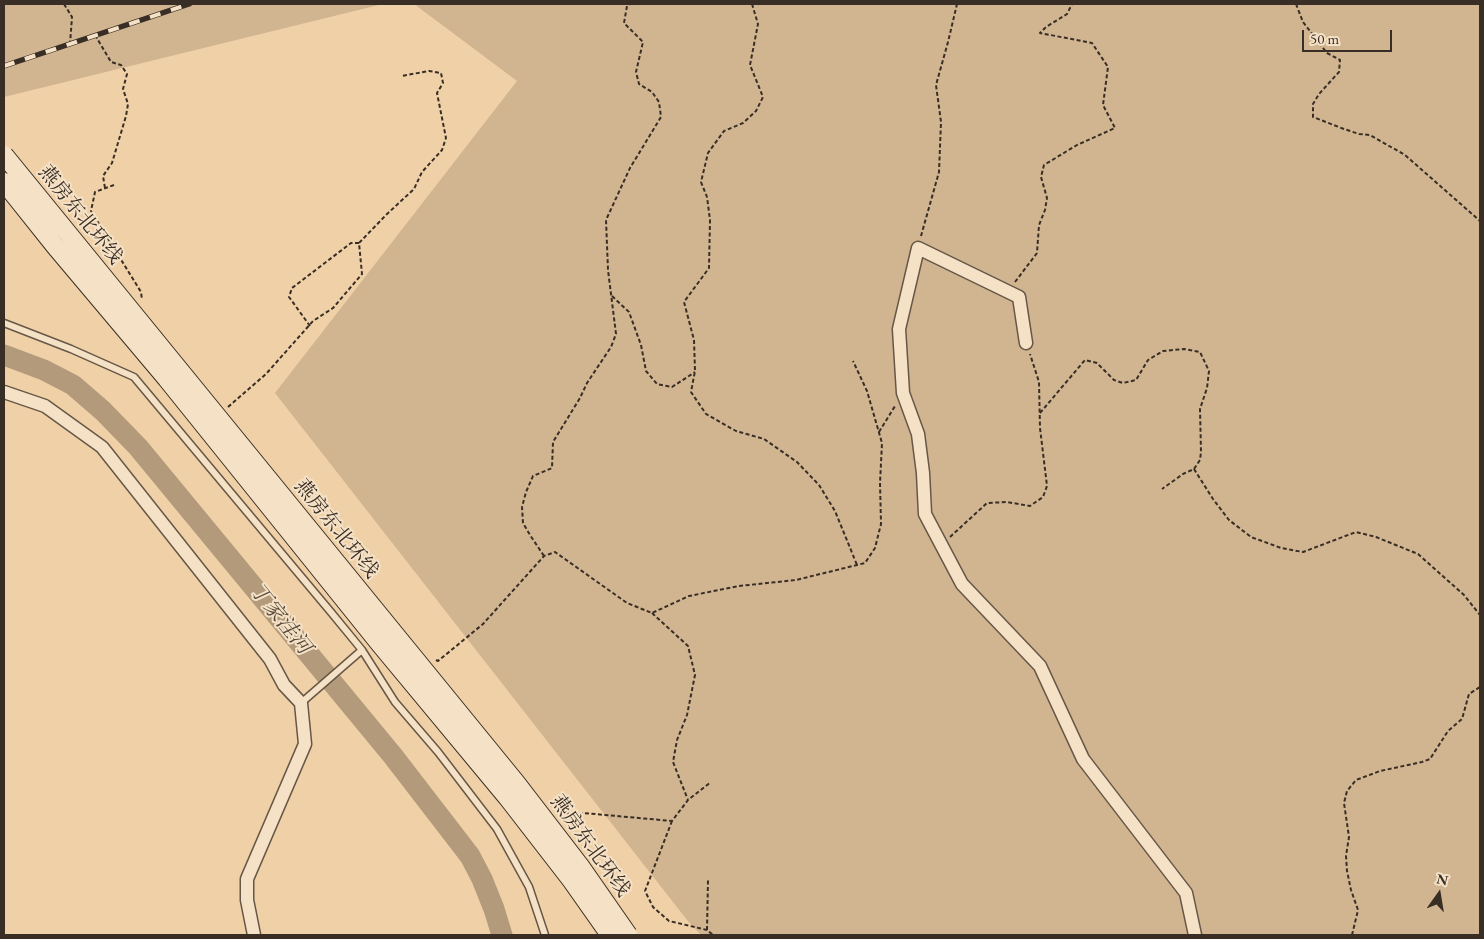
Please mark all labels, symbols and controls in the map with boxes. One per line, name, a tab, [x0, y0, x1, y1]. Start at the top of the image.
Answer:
scale bar	[1304, 20, 1394, 52]
text: 50 m	[1310, 29, 1339, 48]
street label: 燕房东北环线	[33, 161, 127, 269]
street label: 燕房东北环线	[289, 475, 383, 583]
water label: 丁家洼河	[244, 578, 316, 660]
street label: 燕房东北环线	[545, 790, 635, 902]
north arrow	[1414, 869, 1464, 919]
text: N	[1435, 869, 1450, 889]

